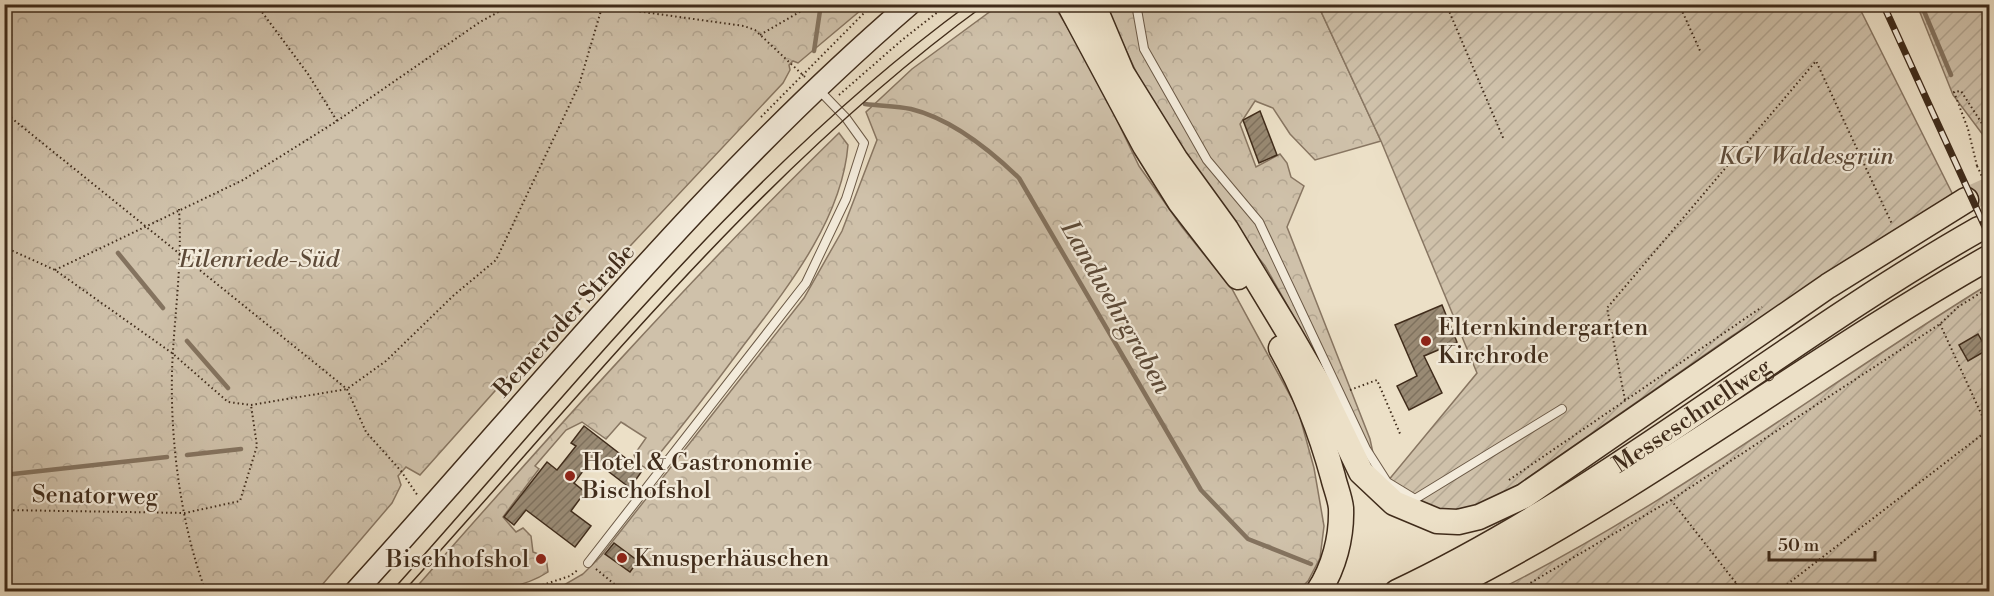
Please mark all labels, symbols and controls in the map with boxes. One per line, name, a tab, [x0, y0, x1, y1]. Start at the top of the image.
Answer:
park label: KGV Waldesgrün	[1718, 142, 1894, 172]
water label: Landwehrgraben	[1053, 214, 1179, 400]
street label: Bemeroder Straße	[487, 237, 642, 405]
park label: Eilenriede-Süd	[178, 245, 341, 275]
place label: Elternkindergarten Kirchrode	[1438, 313, 1648, 371]
marker: Elternkindergarten Kirchrode	[1419, 334, 1433, 348]
street label: Messeschnellweg	[1607, 352, 1778, 480]
place label: Hotel & Gastronomie Bischofshol	[581, 448, 813, 506]
marker: Hotel & Gastronomie Bischofshol	[563, 469, 577, 483]
street label: Senatorweg	[32, 480, 159, 512]
scale bar	[1769, 524, 1876, 562]
text: 50 m	[1778, 534, 1820, 557]
place label: Knusperhäuschen	[634, 544, 829, 574]
place label: Bischhofshol	[385, 545, 529, 575]
marker: Knusperhäuschen	[615, 551, 629, 565]
marker: Bischhofshol	[534, 552, 548, 566]

